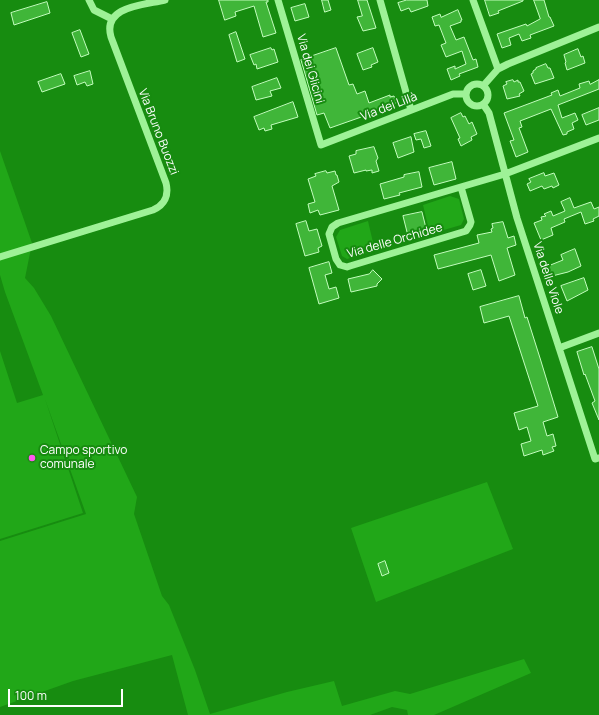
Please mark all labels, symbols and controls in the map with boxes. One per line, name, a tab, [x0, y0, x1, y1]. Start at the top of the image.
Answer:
street label: Via dei Glicini	[293, 33, 327, 105]
street label: Via Bruno Buozzi	[135, 87, 181, 177]
street label: Via dei Lillà	[359, 90, 419, 124]
street label: Via delle Orchidee	[346, 220, 444, 262]
street label: Via delle Viole	[530, 240, 566, 316]
place label: Campo sportivo comunale	[40, 444, 127, 472]
marker: Campo sportivo comunale	[27, 453, 37, 463]
scale bar	[10, 681, 125, 707]
text: 100 m	[15, 687, 47, 704]

